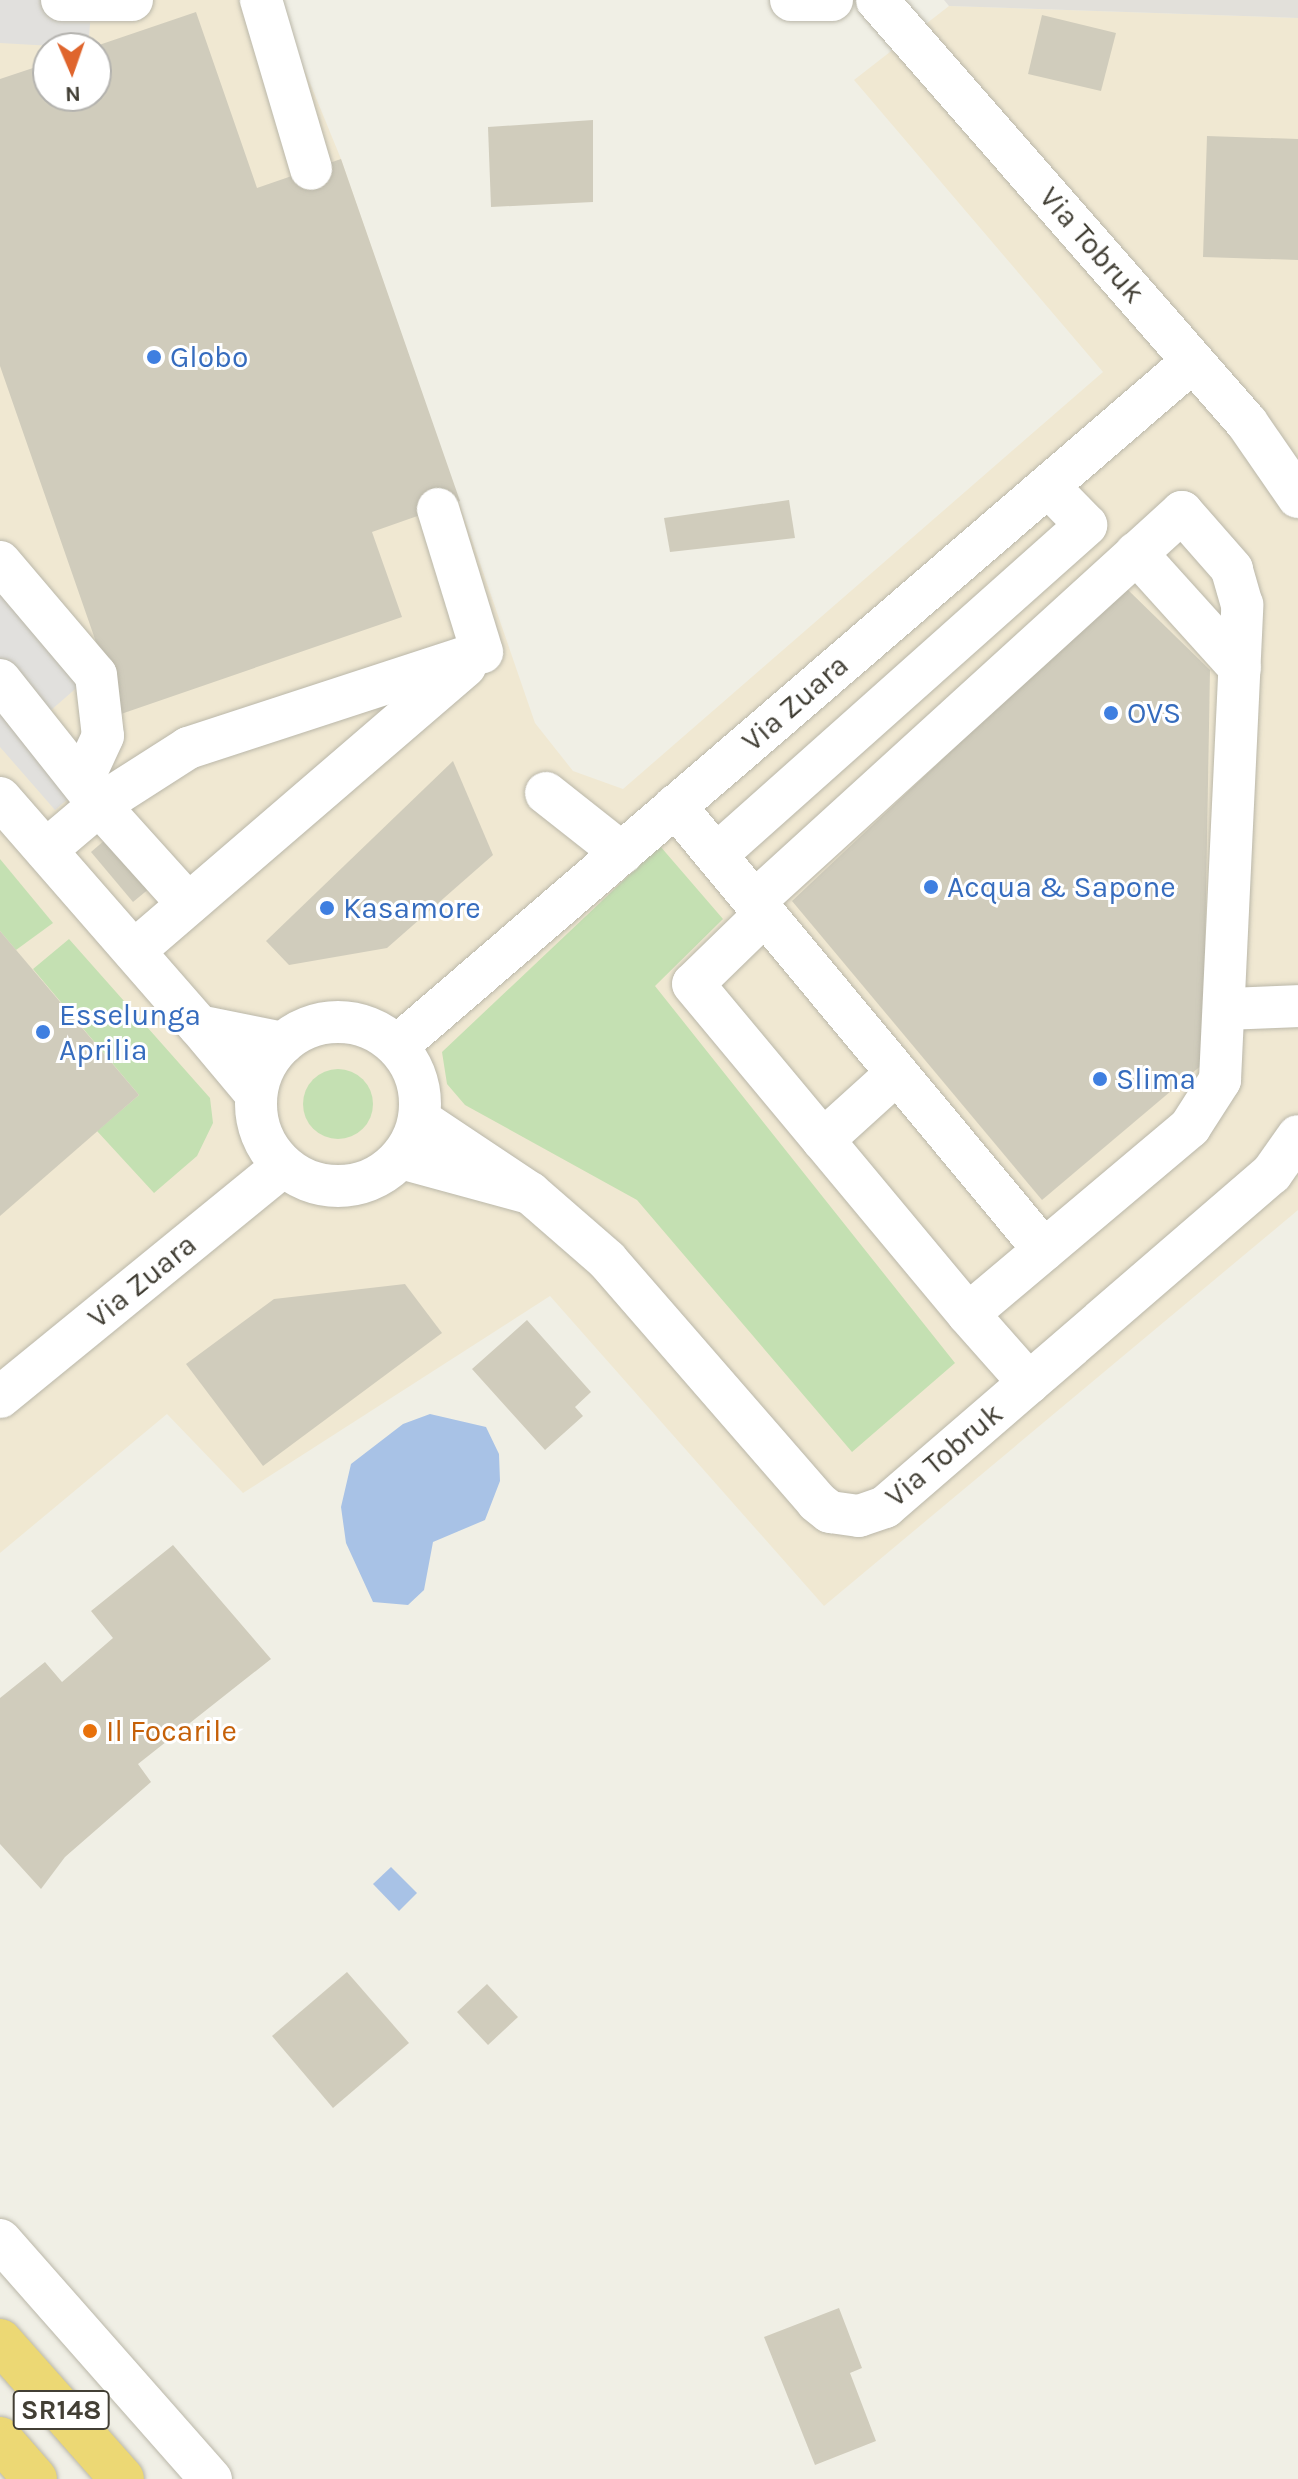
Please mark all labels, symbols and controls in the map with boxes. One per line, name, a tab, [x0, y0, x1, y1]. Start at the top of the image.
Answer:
north arrow	[32, 32, 112, 112]
text: N	[64, 81, 81, 107]
street label: Via Tobruk	[1032, 180, 1152, 310]
place label: Globo	[170, 339, 248, 375]
marker: Globo	[145, 348, 163, 366]
street label: Via Zuara	[734, 647, 856, 759]
place label: OVS	[1127, 695, 1181, 731]
marker: OVS	[1102, 704, 1120, 722]
place label: Acqua & Sapone	[947, 869, 1176, 905]
marker: Acqua & Sapone	[922, 878, 940, 896]
place label: Kasamore	[343, 890, 481, 926]
marker: Kasamore	[318, 899, 336, 917]
place label: Esselunga Aprilia	[59, 997, 201, 1068]
marker: Esselunga Aprilia	[34, 1023, 52, 1041]
place label: Slima	[1116, 1061, 1196, 1097]
marker: Slima	[1091, 1070, 1109, 1088]
street label: Via Zuara	[80, 1226, 204, 1336]
street label: Via Tobruk	[878, 1396, 1010, 1514]
place label: Il Focarile	[106, 1713, 237, 1749]
marker: Il Focarile	[81, 1722, 99, 1740]
road number: SR148	[11, 2386, 111, 2434]

